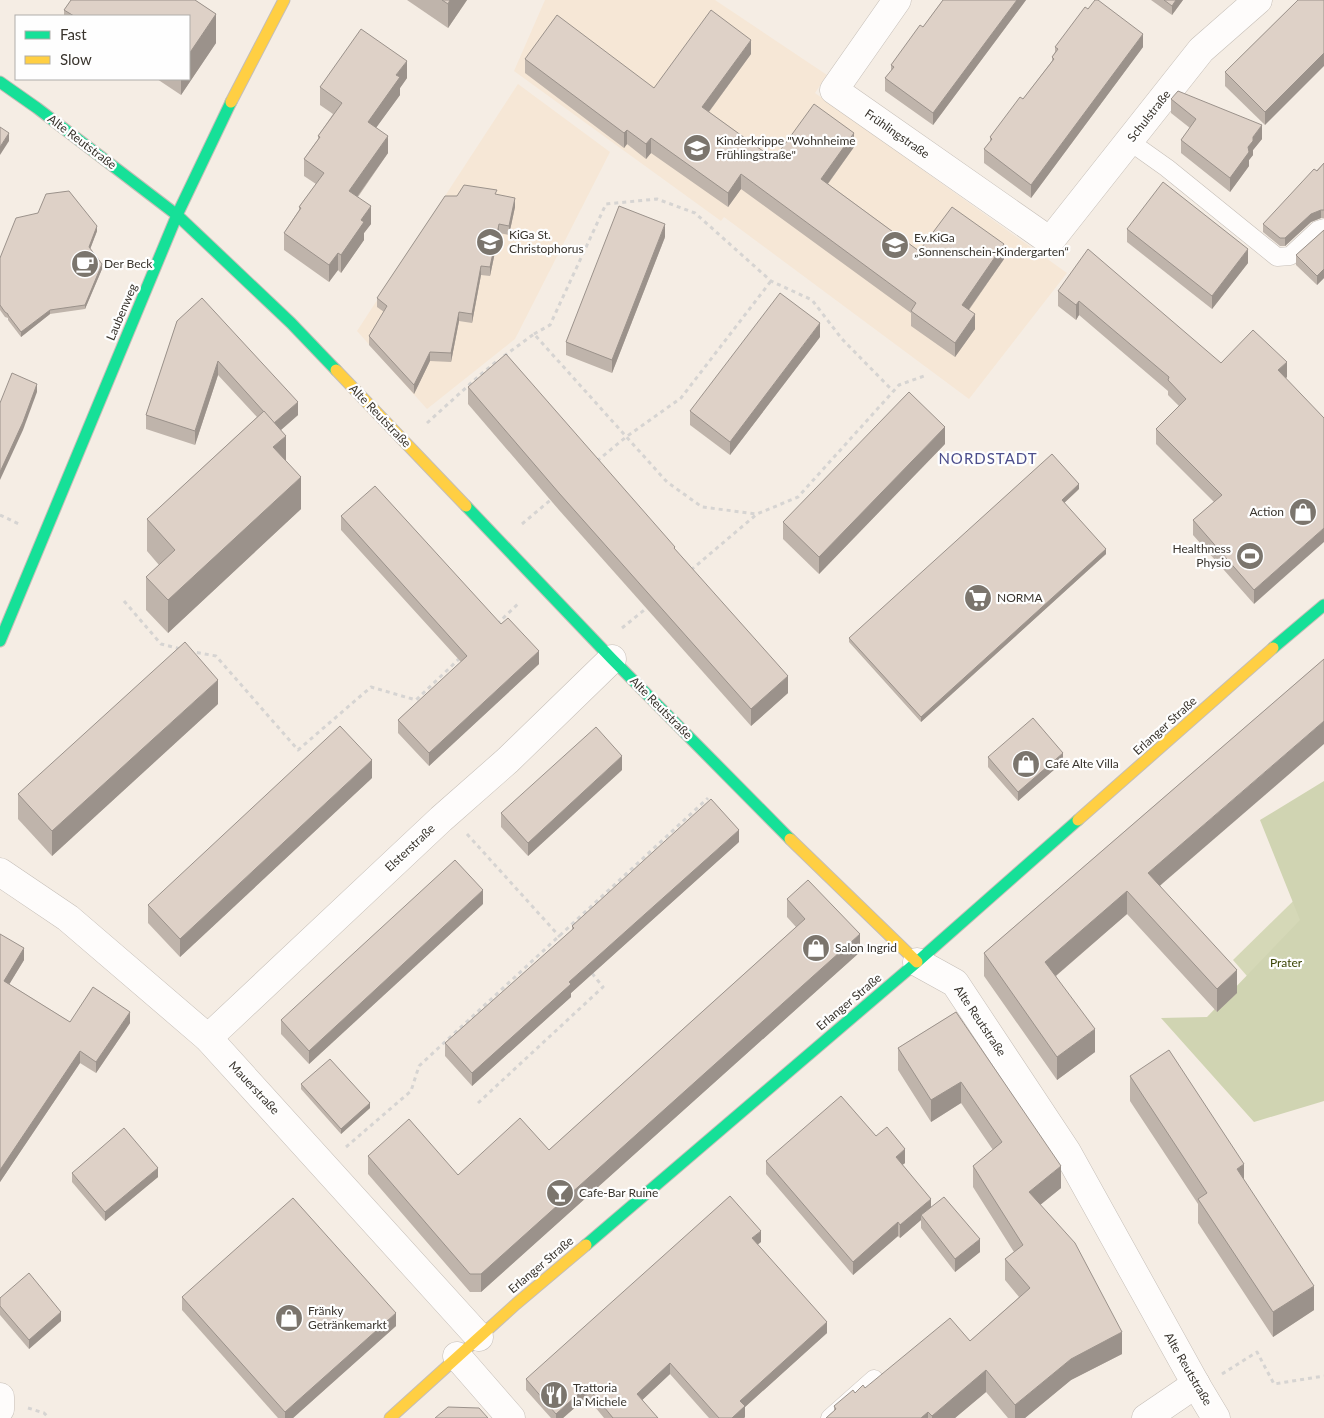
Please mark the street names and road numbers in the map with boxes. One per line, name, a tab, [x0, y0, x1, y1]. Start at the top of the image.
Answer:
street label: Schulstraße	[1124, 87, 1173, 145]
street label: Frühlingstraße	[862, 106, 933, 161]
street label: Alte Reutstraße	[45, 111, 120, 172]
street label: Laubenweg	[103, 281, 140, 343]
street label: Alte Reutstraße	[346, 381, 414, 450]
street label: Alte Reutstraße	[627, 673, 696, 742]
street label: Erlanger Straße	[1130, 693, 1200, 758]
street label: Elsterstraße	[382, 821, 438, 875]
street label: Erlanger Straße	[813, 970, 884, 1033]
street label: Alte Reutstraße	[951, 982, 1010, 1059]
street label: Mauerstraße	[226, 1058, 283, 1117]
street label: Erlanger Straße	[505, 1233, 576, 1296]
street label: Alte Reutstraße	[1161, 1329, 1215, 1408]

